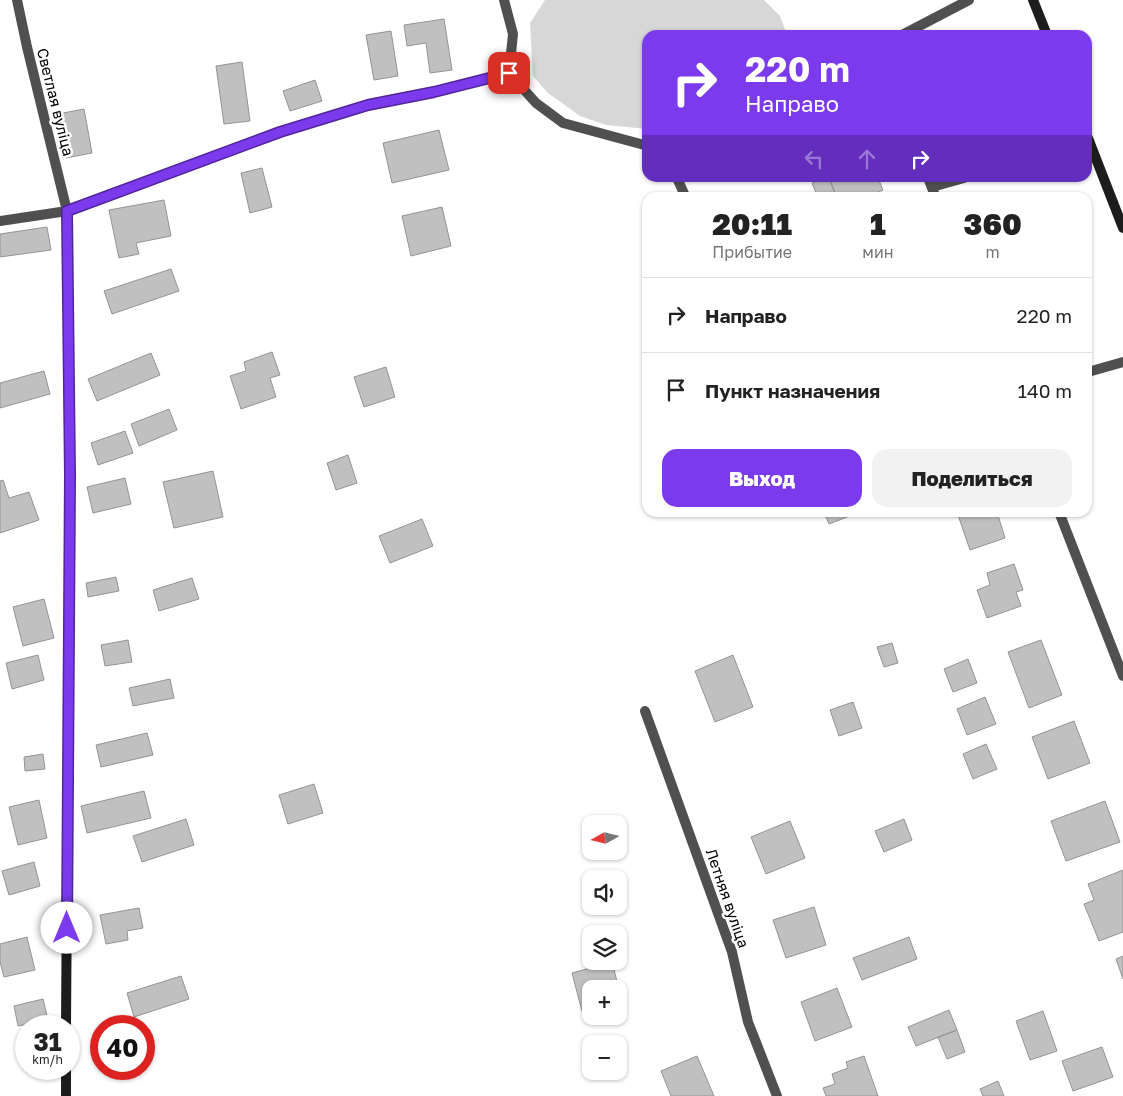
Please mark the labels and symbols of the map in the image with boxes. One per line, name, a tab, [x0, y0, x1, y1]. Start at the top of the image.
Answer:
street label: Светлая вуліца	[34, 46, 78, 158]
pin	[488, 52, 530, 94]
north arrow	[582, 815, 628, 860]
street label: Летняя вуліца	[703, 846, 753, 950]
position arrow	[40, 901, 92, 953]
speed limit sign: 40	[90, 1015, 155, 1080]

